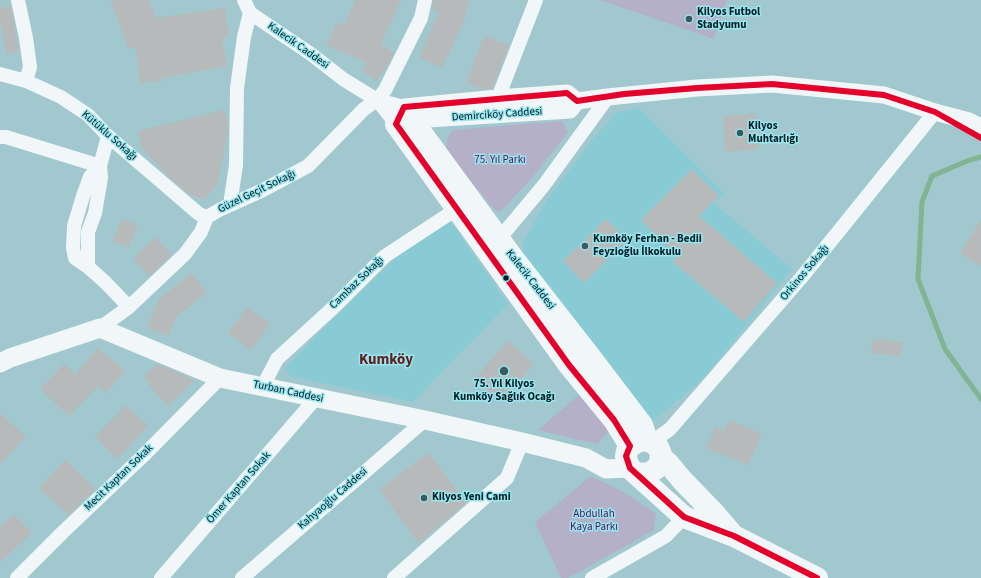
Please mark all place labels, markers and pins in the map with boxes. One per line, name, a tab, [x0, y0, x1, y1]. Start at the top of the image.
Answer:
place label: Kilyos Futbol Stadyumu	[697, 6, 760, 32]
marker: Kilyos Futbol Stadyumu	[684, 14, 694, 24]
place label: Kilyos Muhtarlığı	[748, 120, 798, 146]
marker: Kilyos Muhtarlığı	[735, 128, 745, 138]
place label: Kumköy Ferhan - Bedii Feyzioğlu İlkokulu	[593, 233, 702, 259]
marker: Kumköy Ferhan - Bedii Feyzioğlu İlkokulu	[580, 241, 590, 251]
unlabelled marker	[501, 273, 511, 283]
marker: 75. Yıl Kilyos Kumköy Sağlık Ocağı	[498, 365, 510, 377]
place label: 75. Yıl Kilyos Kumköy Sağlık Ocağı	[453, 378, 555, 404]
place label: Kilyos Yeni Cami	[432, 491, 511, 505]
marker: Kilyos Yeni Cami	[419, 493, 429, 503]

